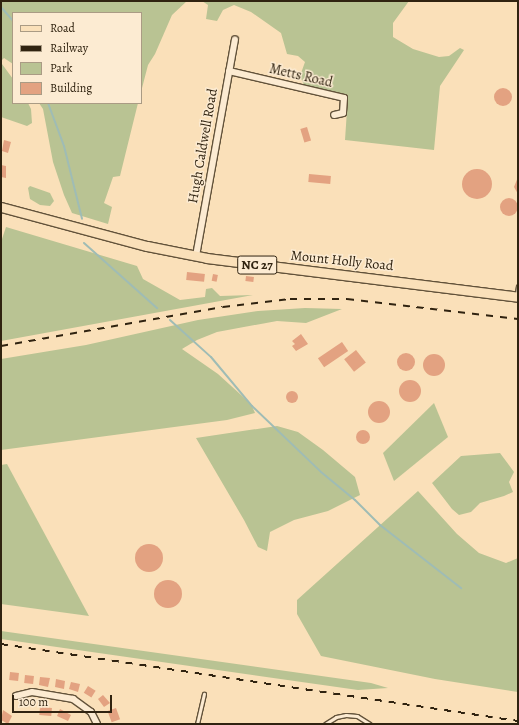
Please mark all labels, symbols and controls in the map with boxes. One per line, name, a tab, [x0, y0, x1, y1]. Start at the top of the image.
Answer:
legend	[12, 12, 142, 104]
text: Road	[50, 20, 75, 36]
text: Railway	[50, 40, 88, 56]
text: Park	[50, 60, 73, 76]
street label: Metts Road	[268, 61, 334, 91]
text: Building	[50, 80, 92, 96]
street label: Hugh Caldwell Road	[185, 87, 221, 205]
street label: Mount Holly Road	[290, 247, 394, 275]
road number: NC 27	[237, 254, 277, 276]
scale bar	[14, 687, 114, 713]
text: 100 m	[19, 694, 48, 710]

